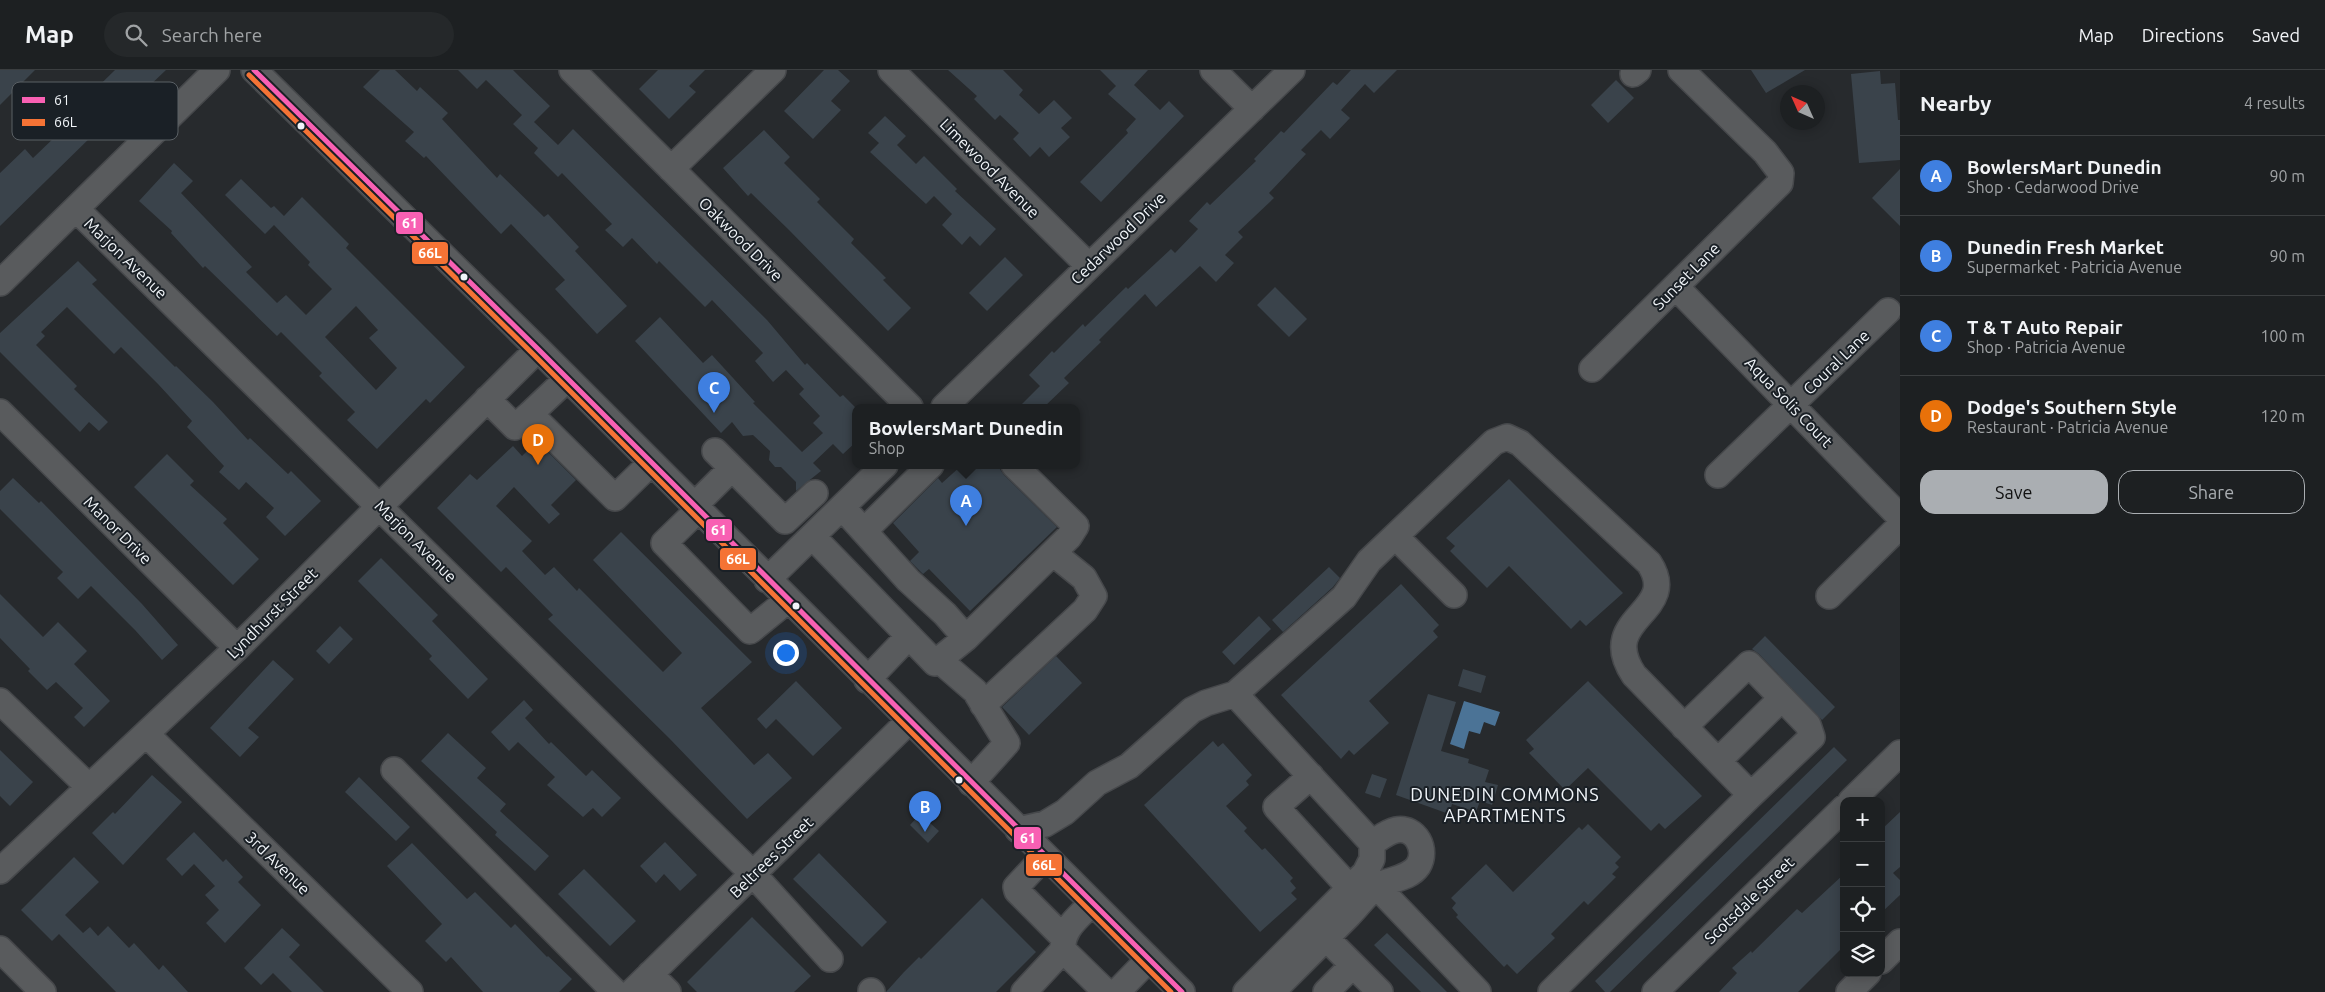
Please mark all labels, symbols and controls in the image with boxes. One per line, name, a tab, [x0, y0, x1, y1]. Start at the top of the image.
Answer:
search box	[104, 12, 454, 57]
text: Map	[25, 21, 74, 48]
icon: search	[122, 21, 150, 49]
text: Search here	[162, 24, 262, 46]
text: Map	[2078, 25, 2114, 45]
text: Directions	[2142, 25, 2224, 45]
text: Saved	[2252, 25, 2300, 45]
legend	[12, 82, 178, 140]
north arrow	[1780, 85, 1825, 130]
text: Nearby	[1920, 91, 1991, 115]
text: 61	[54, 92, 70, 108]
text: 4 results	[2244, 94, 2305, 112]
text: 66L	[54, 114, 77, 130]
street label: Limewood Avenue	[937, 115, 1043, 221]
unlabelled marker	[296, 121, 306, 131]
text: BowlersMart Dunedin	[1967, 156, 2162, 178]
text: A	[1930, 167, 1942, 185]
text: 90 m	[2269, 167, 2305, 185]
text: Shop · Cedarwood Drive	[1967, 178, 2139, 196]
street label: Cedarwood Drive	[1067, 188, 1169, 288]
street label: Oakwood Drive	[695, 193, 787, 285]
line badge: 61	[395, 211, 424, 235]
street label: Marjon Avenue	[81, 214, 171, 302]
text: 61	[402, 215, 418, 231]
text: Dunedin Fresh Market	[1967, 236, 2164, 258]
street label: Sunset Lane	[1649, 239, 1723, 313]
line badge: 66L	[411, 241, 449, 265]
text: 66L	[418, 245, 442, 261]
text: B	[1931, 247, 1941, 265]
text: 90 m	[2269, 247, 2305, 265]
text: Supermarket · Patricia Avenue	[1967, 258, 2182, 276]
unlabelled marker	[459, 272, 469, 282]
text: T & T Auto Repair	[1967, 316, 2123, 338]
street label: Coural Lane	[1799, 326, 1873, 398]
text: C	[1931, 327, 1941, 345]
text: 100 m	[2260, 327, 2305, 345]
text: Shop · Patricia Avenue	[1967, 338, 2126, 356]
street label: Aqua Solis Court	[1742, 353, 1837, 451]
pin: C	[698, 372, 730, 413]
text: Dodge's Southern Style	[1967, 396, 2177, 418]
popup	[852, 404, 1080, 469]
text: D	[1930, 407, 1942, 425]
text: 120 m	[2260, 407, 2305, 425]
text: BowlersMart Dunedin	[869, 417, 1063, 439]
text: Restaurant · Patricia Avenue	[1967, 418, 2168, 436]
pin: D	[522, 424, 554, 465]
text: Shop	[869, 439, 905, 457]
button: Save	[1920, 470, 2108, 514]
button: Share	[2118, 470, 2305, 514]
pin: A	[950, 485, 982, 526]
street label: Manor Drive	[80, 492, 156, 568]
street label: Marjon Avenue	[371, 496, 461, 586]
line badge: 61	[705, 518, 733, 542]
text: 61	[711, 522, 727, 538]
line badge: 66L	[719, 547, 757, 571]
text: 66L	[726, 551, 750, 567]
street label: Lyndhurst Street	[223, 564, 321, 662]
unlabelled marker	[791, 601, 801, 611]
your location	[773, 640, 799, 666]
unlabelled marker	[954, 775, 964, 785]
district label: DUNEDIN COMMONS APARTMENTS	[1410, 784, 1600, 825]
pin: B	[909, 791, 941, 832]
map controls	[1840, 797, 1885, 977]
button: +	[1840, 797, 1885, 842]
street label: Beltrees Street	[726, 812, 817, 901]
line badge: 61	[1013, 826, 1042, 850]
street label: 3rd Avenue	[242, 828, 314, 898]
text: 61	[1020, 830, 1036, 846]
button: −	[1840, 842, 1885, 887]
street label: Scotsdale Street	[1701, 852, 1798, 947]
line badge: 66L	[1025, 853, 1063, 877]
text: 66L	[1032, 857, 1056, 873]
button: locate	[1840, 887, 1885, 932]
button: layers	[1840, 932, 1885, 977]

